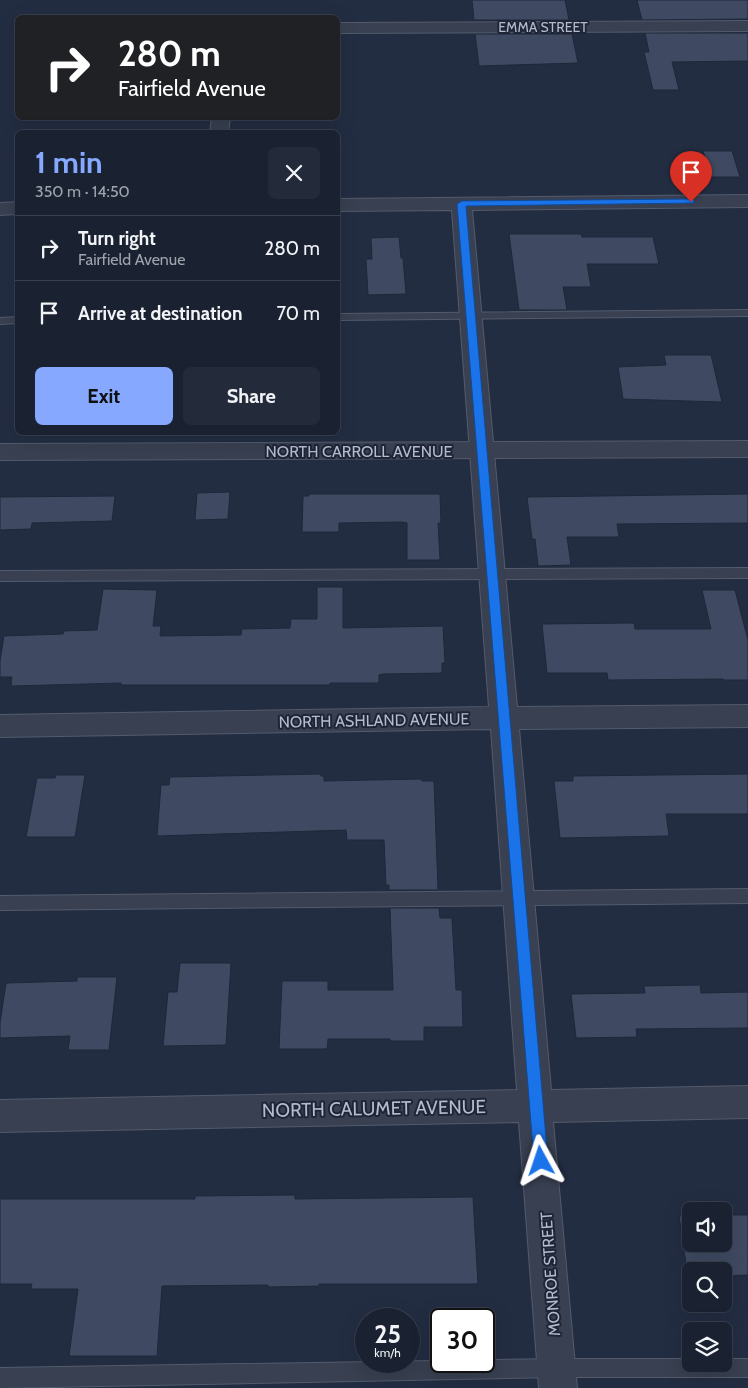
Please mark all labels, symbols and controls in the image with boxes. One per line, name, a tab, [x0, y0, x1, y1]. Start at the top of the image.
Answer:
street label: EMMA STREET	[498, 18, 588, 36]
text: 280 m	[118, 32, 221, 75]
icon: right	[35, 35, 100, 100]
text: Fairfield Avenue	[118, 75, 266, 102]
text: 1 min	[35, 144, 103, 181]
button: close	[268, 147, 320, 199]
pin	[670, 151, 712, 202]
icon: arrive	[677, 158, 705, 186]
text: 350 m · 14:50	[35, 182, 130, 201]
text: Turn right	[78, 227, 156, 250]
icon: right	[35, 234, 63, 262]
text: 280 m	[264, 237, 320, 260]
text: Fairfield Avenue	[78, 250, 185, 269]
icon: arrive	[35, 299, 63, 327]
text: Arrive at destination	[78, 302, 242, 325]
text: 70 m	[276, 302, 320, 325]
button: Exit	[35, 367, 173, 425]
button: Share	[183, 367, 320, 425]
street label: NORTH CARROLL AVENUE	[266, 442, 453, 461]
street label: NORTH ASHLAND AVENUE	[278, 709, 470, 732]
street label: NORTH CALUMET AVENUE	[262, 1095, 486, 1122]
position arrow	[514, 1134, 566, 1186]
map controls	[682, 1202, 732, 1372]
button: sound	[682, 1202, 732, 1252]
street label: MONROE STREET	[537, 1211, 564, 1337]
button: search	[682, 1262, 732, 1312]
speed limit sign: 30	[430, 1308, 495, 1373]
text: 25	[374, 1319, 401, 1349]
button: layers	[682, 1322, 732, 1372]
text: km/h	[374, 1345, 401, 1360]

